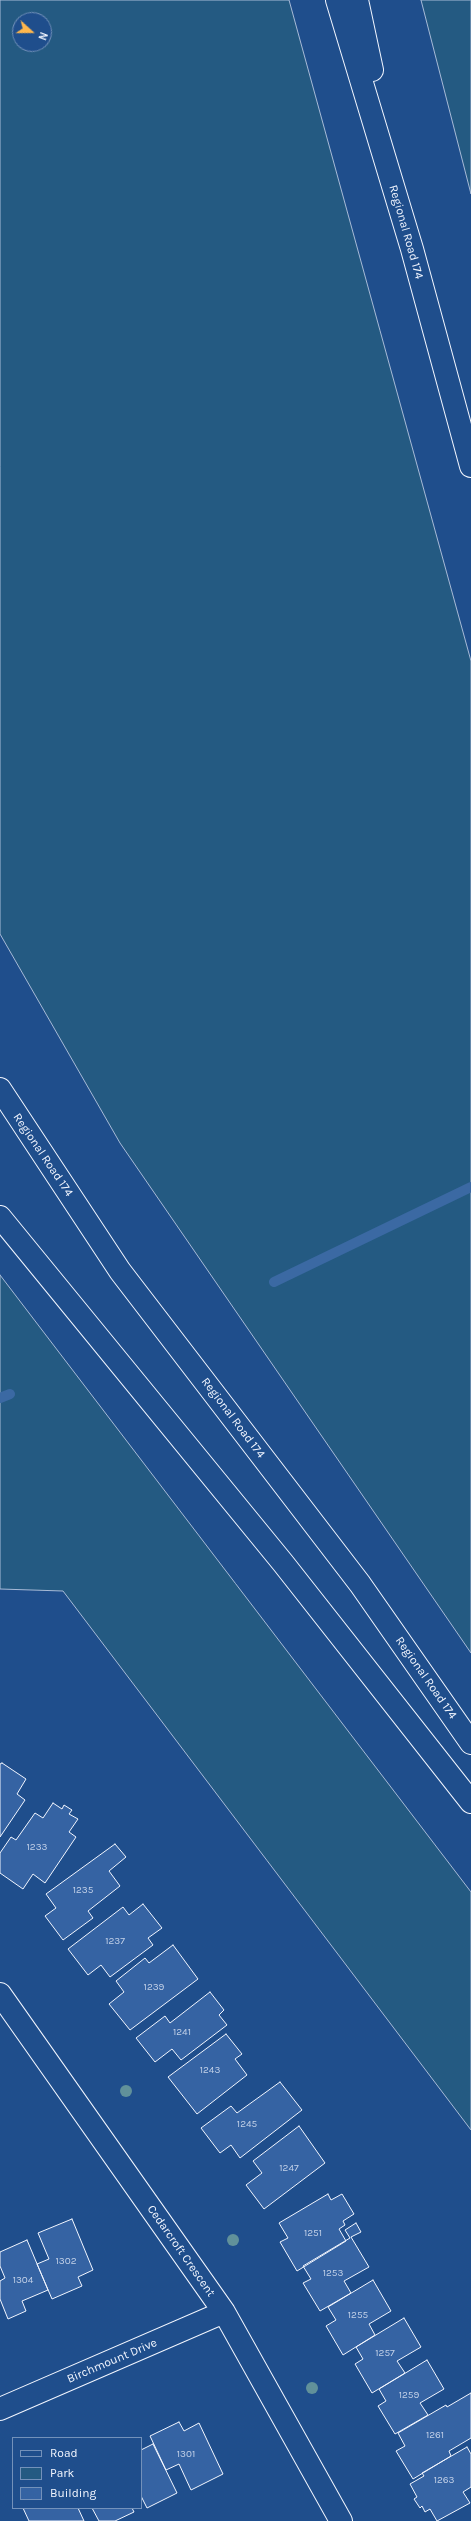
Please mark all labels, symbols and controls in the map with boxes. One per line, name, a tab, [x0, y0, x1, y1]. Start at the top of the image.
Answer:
north arrow	[12, 12, 52, 52]
text: N	[35, 30, 50, 42]
street label: Regional Road 174	[386, 183, 426, 281]
street label: Regional Road 174	[10, 1111, 76, 1199]
street label: Regional Road 174	[198, 1375, 268, 1461]
street label: Regional Road 174	[392, 1634, 460, 1722]
house number: 1233	[27, 1841, 47, 1853]
house number: 1235	[73, 1884, 93, 1896]
house number: 1237	[105, 1935, 125, 1947]
house number: 1239	[144, 1981, 164, 1993]
house number: 1241	[173, 2026, 191, 2038]
house number: 1243	[200, 2064, 220, 2076]
house number: 1245	[237, 2118, 257, 2130]
house number: 1247	[279, 2162, 299, 2174]
street label: Cedarcroft Crescent	[144, 2202, 218, 2300]
house number: 1251	[304, 2227, 322, 2239]
house number: 1302	[56, 2255, 76, 2267]
house number: 1253	[323, 2267, 343, 2279]
house number: 1304	[13, 2274, 33, 2286]
house number: 1255	[348, 2309, 368, 2321]
street label: Birchmount Drive	[65, 2336, 159, 2386]
house number: 1257	[375, 2347, 395, 2359]
house number: 1259	[399, 2389, 419, 2401]
house number: 1261	[426, 2429, 444, 2441]
legend	[12, 2437, 142, 2509]
text: Road	[50, 2446, 78, 2460]
house number: 1301	[177, 2448, 195, 2460]
text: Park	[50, 2466, 74, 2480]
house number: 1263	[434, 2474, 454, 2486]
text: Building	[50, 2486, 96, 2500]

